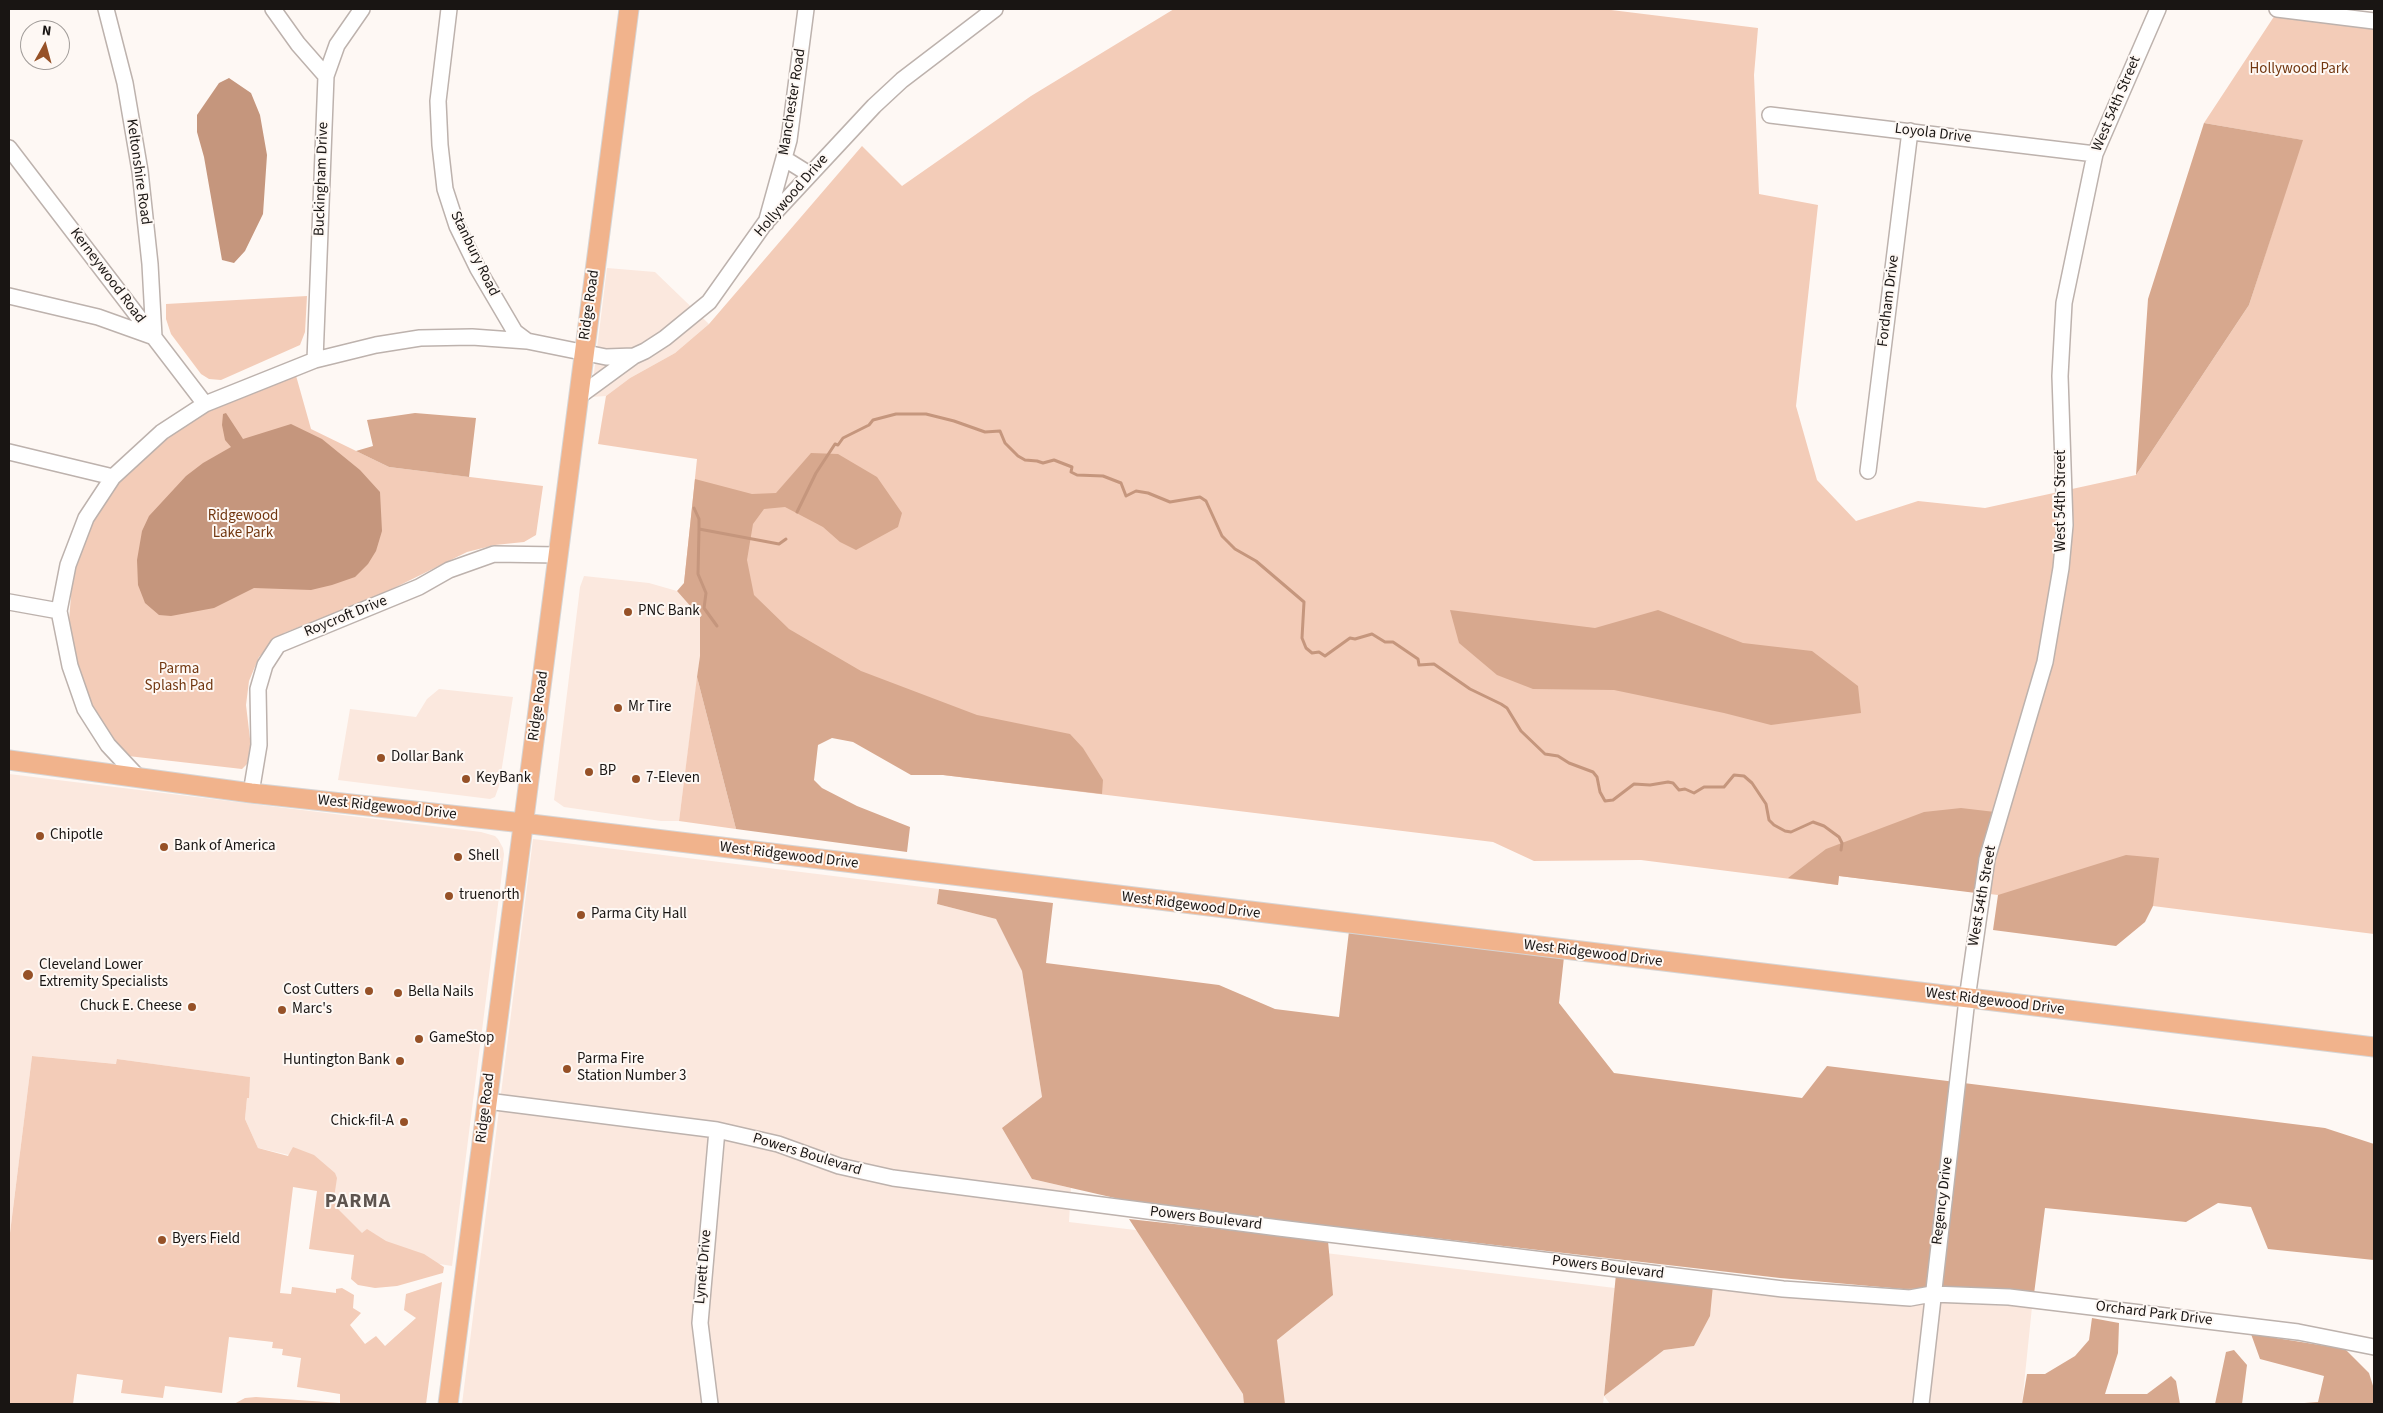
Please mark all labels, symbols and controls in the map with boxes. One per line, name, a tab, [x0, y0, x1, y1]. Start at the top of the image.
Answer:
north arrow	[20, 20, 70, 70]
text: N	[41, 21, 53, 42]
street label: Manchester Road	[776, 47, 810, 157]
street label: West 54th Street	[2089, 54, 2145, 154]
park label: Hollywood Park	[2250, 61, 2348, 79]
street label: Keltonshire Road	[122, 118, 154, 226]
street label: Loyola Drive	[1894, 120, 1972, 148]
street label: Buckingham Drive	[311, 122, 333, 236]
street label: Hollywood Drive	[751, 151, 833, 241]
street label: Stanbury Road	[446, 209, 502, 299]
street label: Kerneywood Road	[65, 225, 149, 327]
street label: Fordham Drive	[1874, 254, 1904, 348]
street label: Ridge Road	[576, 269, 604, 341]
street label: West 54th Street	[2053, 450, 2071, 552]
park label: Ridgewood Lake Park	[208, 508, 278, 543]
street label: Roycroft Drive	[302, 592, 390, 642]
place label: PNC Bank	[638, 603, 700, 621]
marker: PNC Bank	[622, 606, 634, 618]
park label: Parma Splash Pad	[145, 661, 213, 696]
street label: Ridge Road	[525, 670, 553, 742]
place label: Mr Tire	[628, 699, 671, 717]
marker: Mr Tire	[612, 702, 624, 714]
place label: Dollar Bank	[391, 749, 464, 767]
marker: Dollar Bank	[375, 752, 387, 764]
place label: BP	[599, 763, 616, 781]
marker: BP	[583, 766, 595, 778]
place label: KeyBank	[476, 770, 531, 788]
place label: 7-Eleven	[646, 770, 700, 788]
marker: KeyBank	[460, 773, 472, 785]
marker: 7-Eleven	[630, 773, 642, 785]
street label: West Ridgewood Drive	[317, 792, 457, 824]
place label: Chipotle	[50, 827, 103, 845]
marker: Chipotle	[34, 830, 46, 842]
place label: Bank of America	[174, 838, 276, 856]
street label: West Ridgewood Drive	[719, 839, 859, 873]
marker: Bank of America	[158, 841, 170, 853]
street label: West 54th Street	[1965, 844, 2001, 948]
place label: Shell	[468, 848, 499, 866]
marker: Shell	[452, 851, 464, 863]
place label: truenorth	[459, 887, 520, 905]
street label: West Ridgewood Drive	[1121, 889, 1261, 923]
marker: truenorth	[443, 890, 455, 902]
place label: Parma City Hall	[591, 906, 687, 924]
marker: Parma City Hall	[575, 909, 587, 921]
street label: West Ridgewood Drive	[1523, 937, 1663, 971]
place label: Cleveland Lower Extremity Specialists	[39, 957, 168, 992]
marker: Cleveland Lower Extremity Specialists	[21, 968, 35, 982]
place label: Cost Cutters	[283, 982, 359, 1000]
place label: Bella Nails	[408, 984, 474, 1002]
marker: Cost Cutters	[363, 985, 375, 997]
street label: West Ridgewood Drive	[1925, 985, 2065, 1019]
marker: Bella Nails	[392, 987, 404, 999]
place label: Chuck E. Cheese	[80, 998, 182, 1016]
marker: Chuck E. Cheese	[186, 1001, 198, 1013]
place label: Marc's	[292, 1001, 332, 1019]
marker: Marc's	[276, 1004, 288, 1016]
place label: GameStop	[429, 1030, 494, 1048]
marker: GameStop	[413, 1033, 425, 1045]
place label: Parma Fire Station Number 3	[577, 1051, 687, 1086]
place label: Huntington Bank	[283, 1052, 390, 1070]
marker: Huntington Bank	[394, 1055, 406, 1067]
marker: Parma Fire Station Number 3	[561, 1063, 573, 1075]
street label: Ridge Road	[473, 1072, 499, 1144]
place label: Chick-fil-A	[331, 1113, 394, 1131]
marker: Chick-fil-A	[398, 1116, 410, 1128]
street label: Powers Boulevard	[750, 1130, 864, 1180]
street label: Regency Drive	[1929, 1156, 1957, 1246]
district label: PARMA	[324, 1191, 392, 1215]
street label: Powers Boulevard	[1149, 1203, 1263, 1235]
street label: Lynett Drive	[692, 1229, 716, 1305]
place label: Byers Field	[172, 1231, 240, 1249]
marker: Byers Field	[156, 1234, 168, 1246]
street label: Powers Boulevard	[1551, 1252, 1665, 1284]
street label: Orchard Park Drive	[2095, 1298, 2213, 1330]

